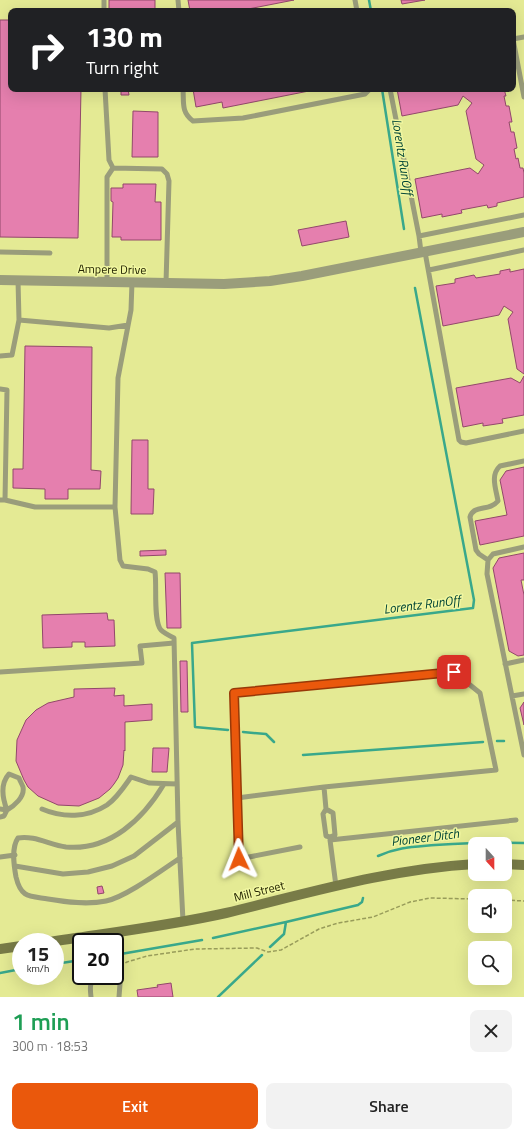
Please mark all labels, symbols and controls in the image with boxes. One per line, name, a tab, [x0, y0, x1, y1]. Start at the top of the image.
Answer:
text: 130 m	[86, 15, 163, 58]
icon: right	[20, 24, 72, 76]
text: Turn right	[86, 54, 159, 81]
water label: Lorentz RunOff	[387, 117, 419, 200]
street label: Ampere Drive	[78, 259, 146, 279]
water label: Lorentz RunOff	[382, 589, 464, 619]
pin	[437, 655, 471, 689]
icon: arrive	[443, 661, 465, 683]
water label: Pioneer Ditch	[390, 823, 461, 851]
north arrow	[468, 837, 512, 881]
map controls	[468, 837, 512, 985]
position arrow	[218, 838, 260, 880]
street label: Mill Street	[232, 875, 287, 906]
button: sound	[468, 889, 512, 933]
speed limit sign: 20	[72, 933, 124, 985]
text: 15	[27, 938, 49, 969]
button: search	[468, 941, 512, 985]
text: km/h	[27, 961, 49, 976]
text: 1 min	[12, 1003, 70, 1039]
button: close	[470, 1010, 512, 1052]
text: 300 m · 18:53	[12, 1036, 88, 1056]
button: Exit	[12, 1083, 258, 1129]
button: Share	[266, 1083, 512, 1129]

